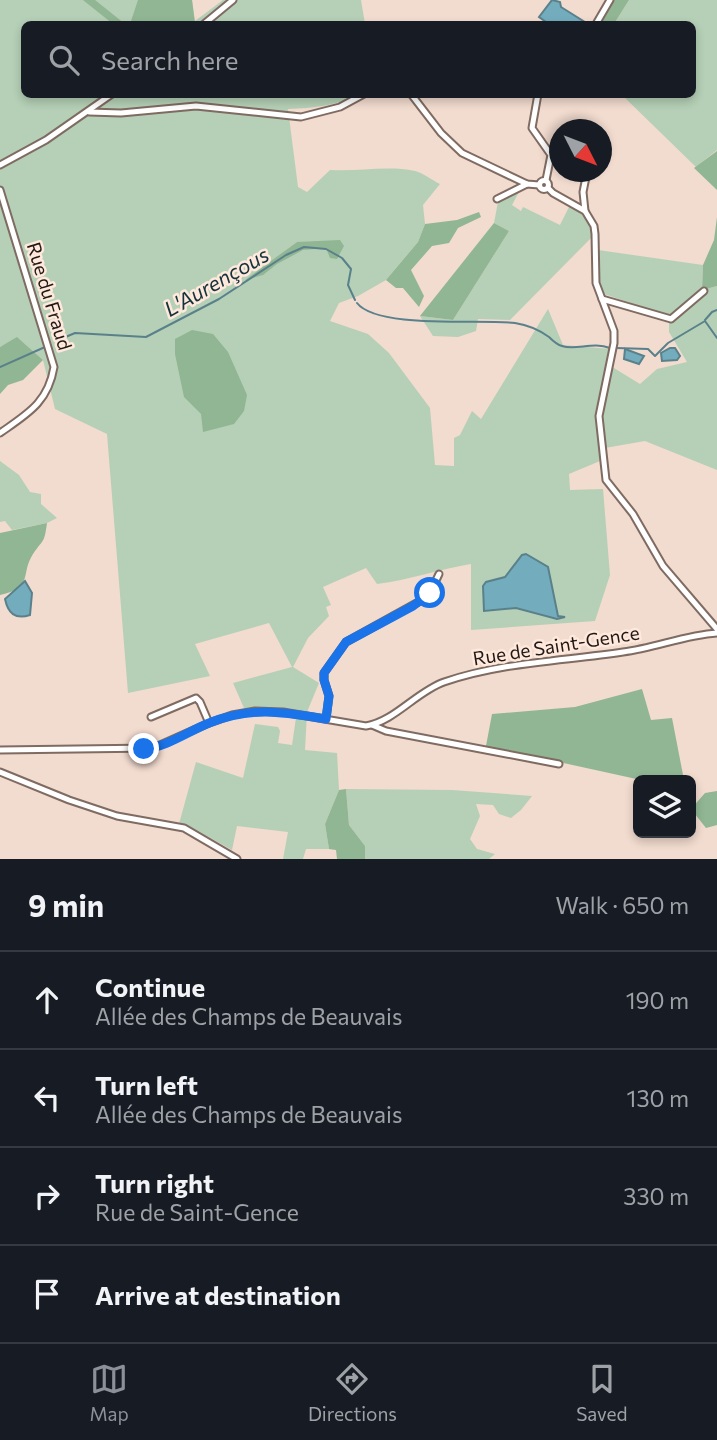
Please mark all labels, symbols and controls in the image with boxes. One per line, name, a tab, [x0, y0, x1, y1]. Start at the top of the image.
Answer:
search box	[21, 21, 696, 98]
icon: search	[45, 41, 83, 79]
text: Search here	[101, 44, 239, 75]
north arrow	[549, 119, 612, 182]
street label: Rue du Fraud	[23, 239, 77, 353]
water label: L'Aurençous	[159, 241, 273, 321]
route start	[414, 577, 445, 608]
street label: Rue de Saint-Gence	[471, 620, 641, 670]
route end	[128, 733, 159, 764]
map controls	[633, 775, 696, 838]
button: layers	[633, 775, 696, 838]
text: 9 min	[28, 886, 104, 923]
text: Walk · 650 m	[556, 891, 689, 919]
text: Continue	[95, 971, 205, 1002]
icon: ahead	[28, 981, 66, 1019]
text: 190 m	[626, 986, 689, 1014]
text: Allée des Champs de Beauvais	[95, 1002, 402, 1030]
text: Turn left	[95, 1069, 198, 1100]
icon: left	[28, 1079, 66, 1117]
text: 130 m	[627, 1084, 689, 1112]
text: Allée des Champs de Beauvais	[95, 1100, 402, 1128]
text: Turn right	[95, 1167, 214, 1198]
icon: right	[28, 1177, 66, 1215]
text: 330 m	[623, 1182, 689, 1210]
text: Rue de Saint-Gence	[95, 1198, 299, 1226]
icon: arrive	[28, 1275, 66, 1313]
text: Arrive at destination	[95, 1279, 341, 1310]
tab: Map	[90, 1360, 129, 1425]
tab: Directions	[308, 1360, 397, 1425]
tab: Saved	[576, 1360, 627, 1425]

